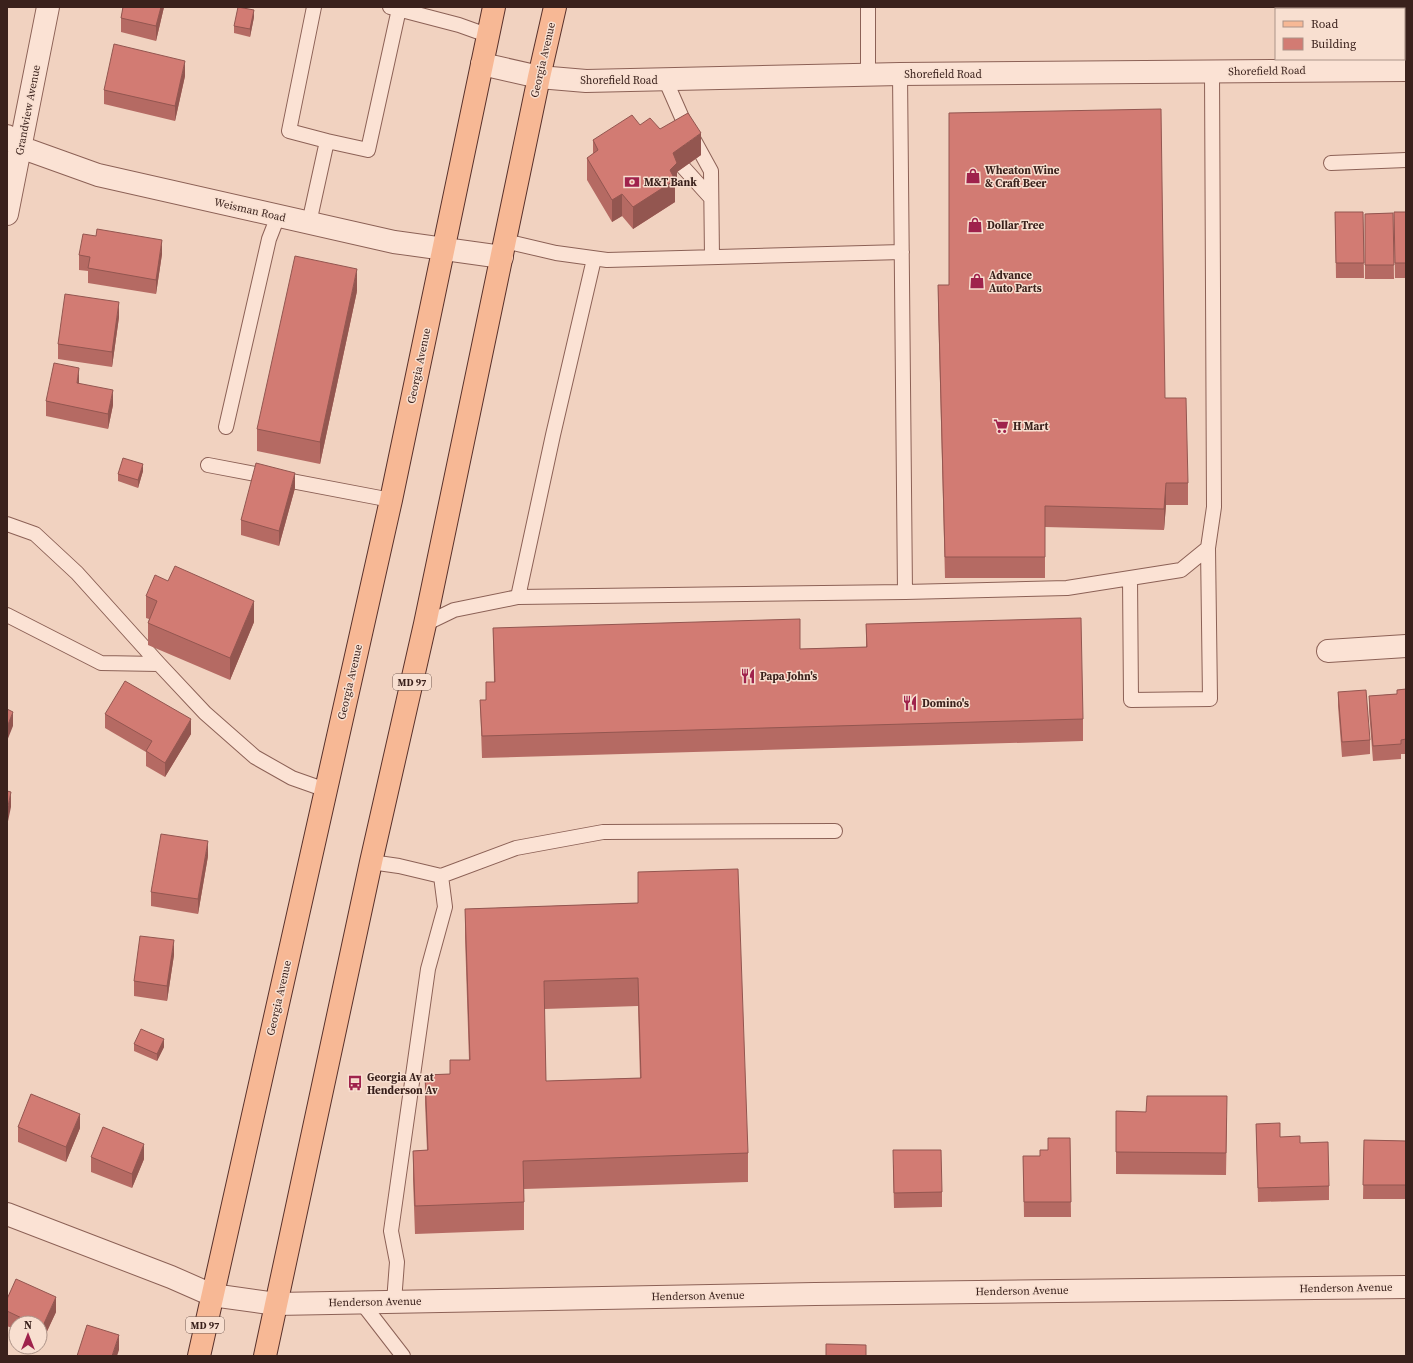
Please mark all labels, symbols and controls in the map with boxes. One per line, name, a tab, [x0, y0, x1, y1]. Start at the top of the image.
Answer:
legend	[1275, 8, 1405, 60]
text: Road	[1311, 16, 1338, 32]
street label: Georgia Avenue	[527, 20, 559, 99]
text: Building	[1311, 36, 1356, 52]
street label: Grandview Avenue	[12, 63, 44, 156]
street label: Shorefield Road	[1228, 63, 1307, 79]
street label: Shorefield Road	[904, 67, 982, 82]
street label: Shorefield Road	[580, 73, 658, 88]
place label: Wheaton Wine & Craft Beer	[985, 163, 1060, 191]
shop icon: Wheaton Wine & Craft Beer	[964, 167, 982, 185]
bank icon: M&T Bank	[623, 173, 641, 191]
place label: M&T Bank	[644, 175, 697, 190]
street label: Weisman Road	[213, 194, 288, 226]
shop icon: Dollar Tree	[966, 216, 984, 234]
place label: Dollar Tree	[987, 218, 1044, 233]
place label: Advance Auto Parts	[989, 268, 1042, 296]
shop icon: Advance Auto Parts	[968, 272, 986, 290]
street label: Georgia Avenue	[404, 326, 434, 405]
supermarket icon: H Mart	[992, 417, 1010, 435]
place label: H Mart	[1013, 419, 1049, 434]
street label: Georgia Avenue	[334, 642, 366, 721]
restaurant icon: Papa John's	[739, 667, 757, 685]
place label: Papa John's	[760, 669, 817, 684]
road number: MD 97	[393, 674, 431, 690]
restaurant icon: Domino's	[901, 694, 919, 712]
place label: Domino's	[922, 696, 969, 711]
street label: Georgia Avenue	[263, 958, 295, 1037]
place label: Georgia Av at Henderson Av	[367, 1070, 438, 1098]
bus stop icon: Georgia Av at Henderson Av	[346, 1074, 364, 1092]
street label: Henderson Avenue	[1299, 1280, 1393, 1296]
street label: Henderson Avenue	[975, 1283, 1069, 1299]
street label: Henderson Avenue	[651, 1288, 745, 1304]
street label: Henderson Avenue	[328, 1294, 422, 1310]
north arrow	[8, 1315, 48, 1355]
road number: MD 97	[186, 1317, 224, 1333]
text: N	[24, 1318, 32, 1333]

